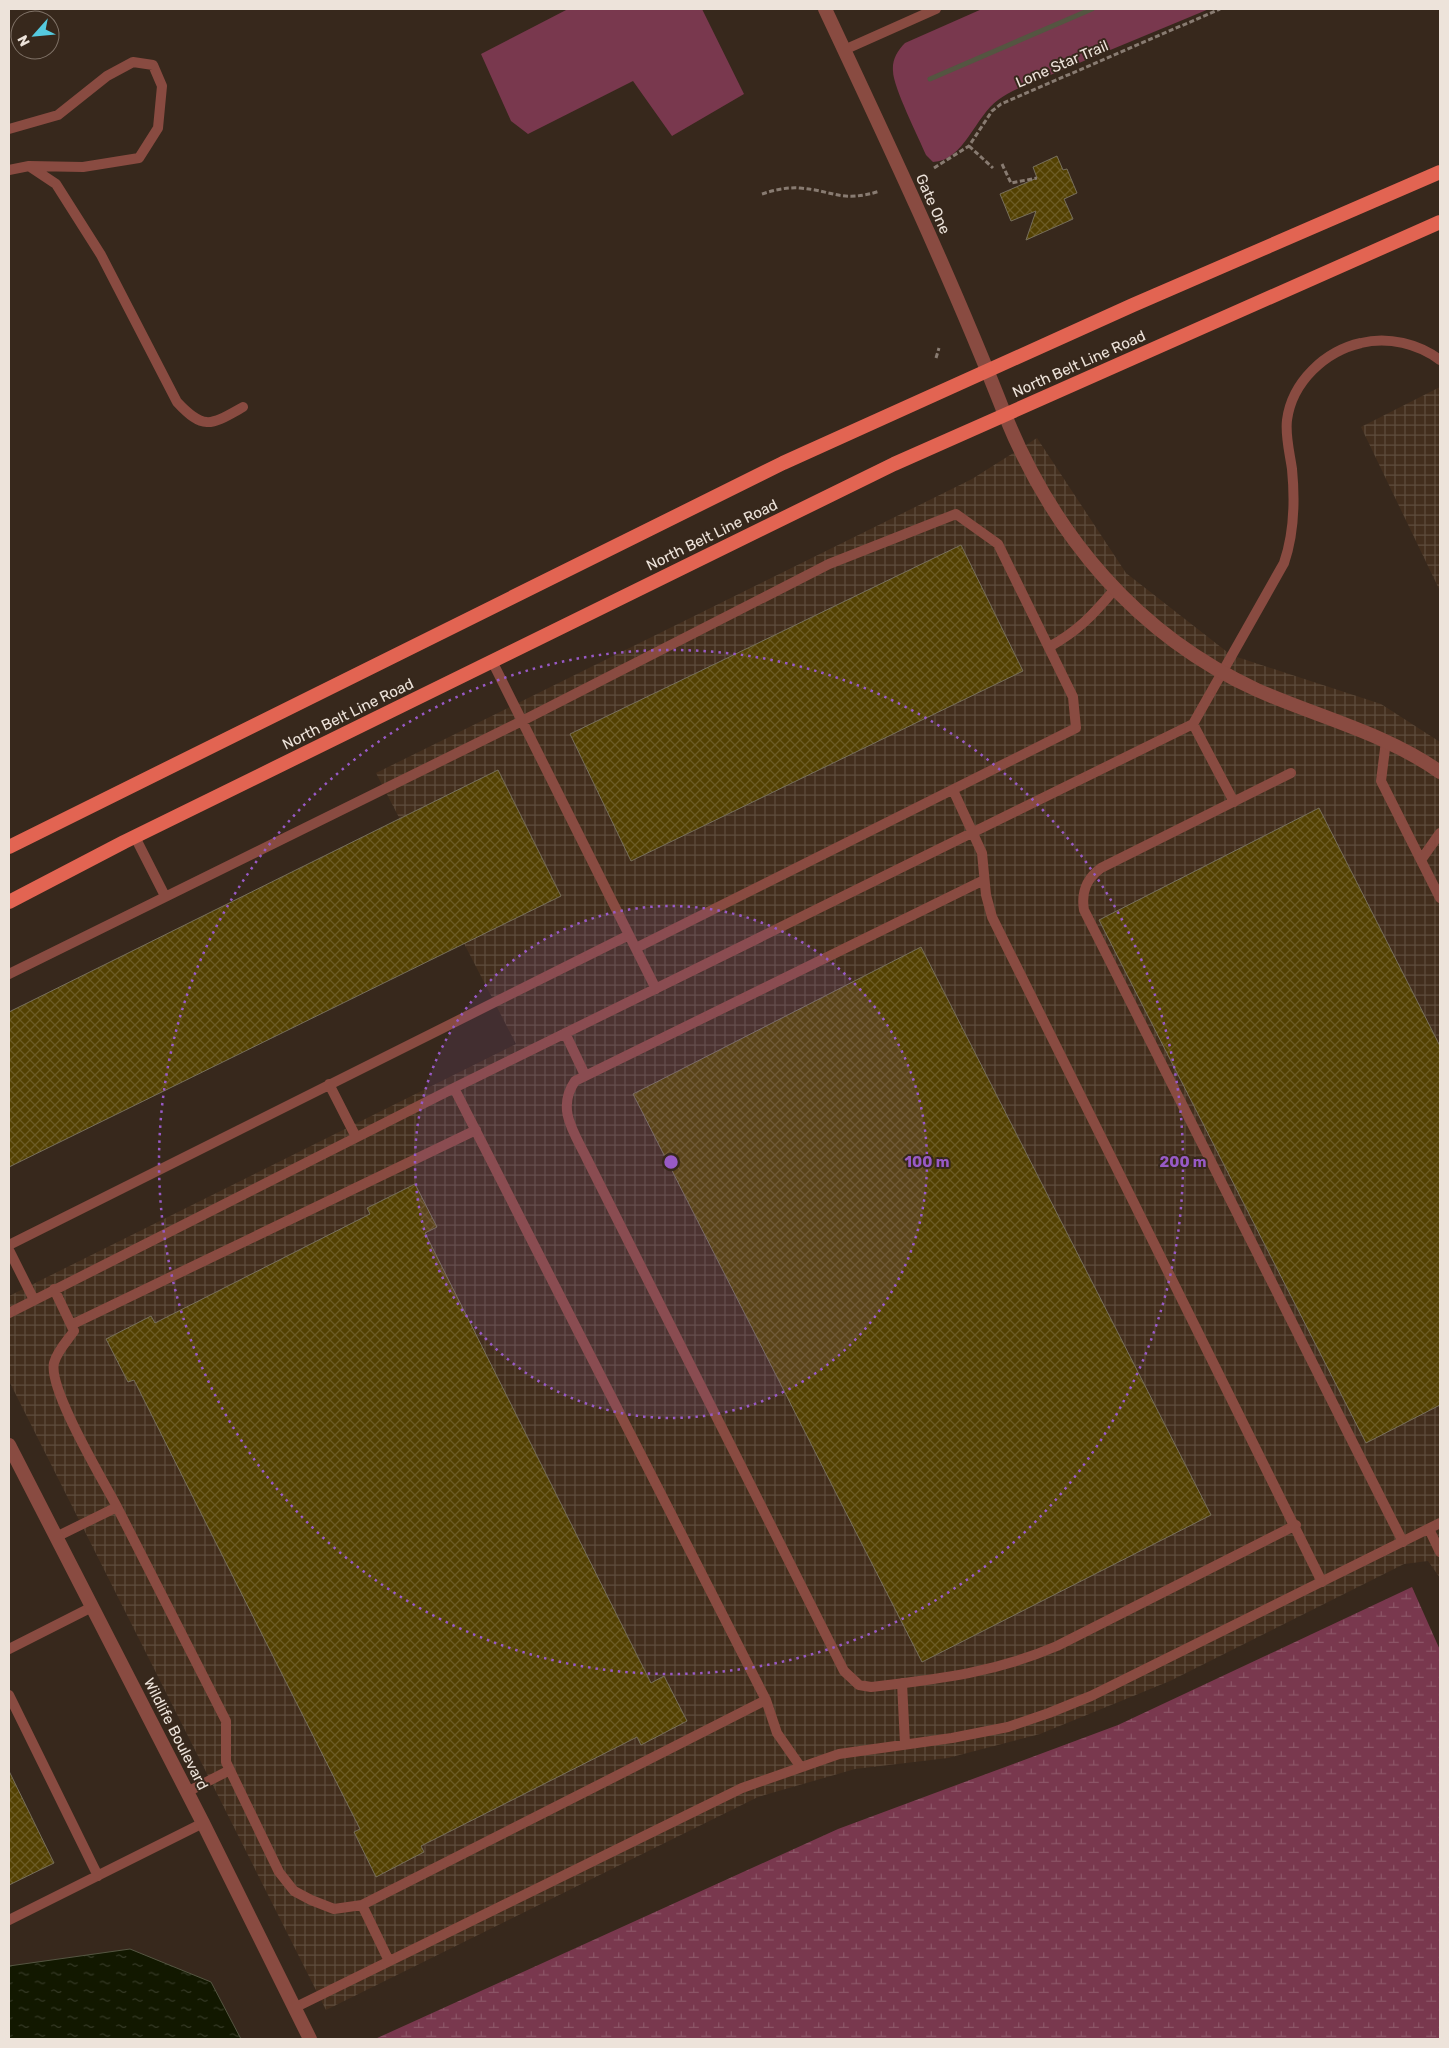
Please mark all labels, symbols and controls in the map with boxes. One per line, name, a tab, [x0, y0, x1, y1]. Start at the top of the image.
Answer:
north arrow	[10, 10, 60, 60]
text: N	[14, 32, 34, 49]
street label: Lone Star Trail	[1013, 36, 1111, 92]
street label: Gate One	[912, 171, 954, 237]
street label: North Belt Line Road	[1010, 327, 1148, 401]
street label: North Belt Line Road	[643, 495, 781, 575]
street label: North Belt Line Road	[279, 674, 417, 754]
centre of rings	[662, 1153, 680, 1171]
text: 100 m	[905, 1153, 949, 1171]
text: 200 m	[1159, 1153, 1207, 1171]
street label: Wildlife Boulevard	[140, 1675, 212, 1793]

